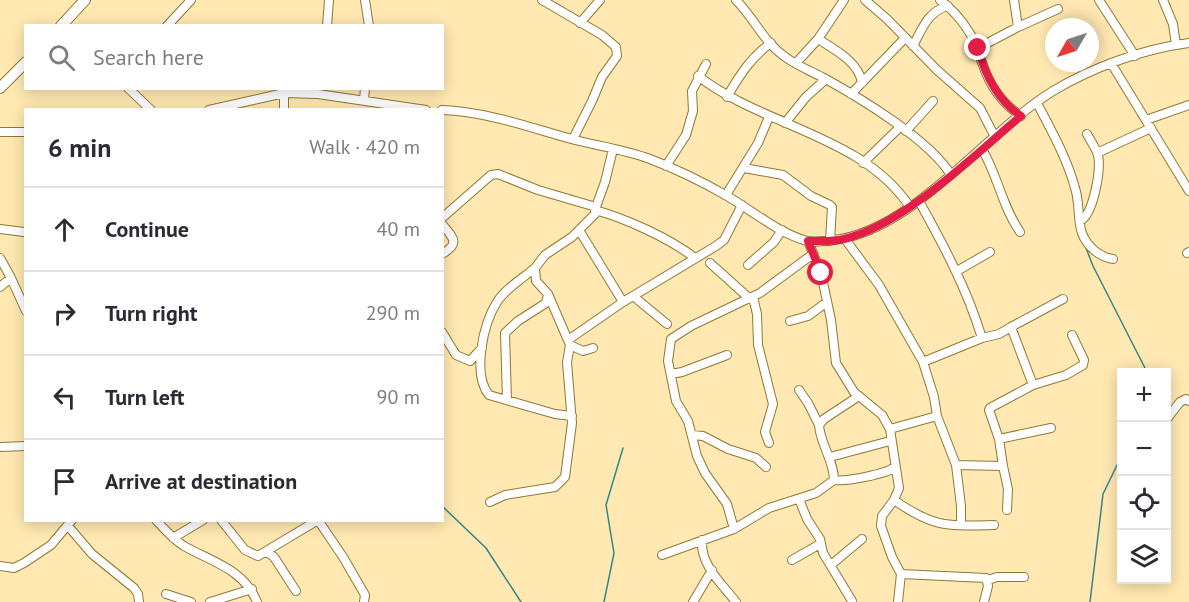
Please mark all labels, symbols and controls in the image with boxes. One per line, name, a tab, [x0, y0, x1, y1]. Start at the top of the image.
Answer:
north arrow	[1045, 18, 1099, 72]
search box	[24, 24, 444, 90]
route end	[964, 34, 990, 60]
icon: search	[45, 41, 78, 74]
text: Search here	[93, 43, 204, 71]
text: 6 min	[48, 131, 111, 164]
text: Walk · 420 m	[309, 134, 420, 160]
icon: ahead	[48, 213, 81, 246]
text: Continue	[105, 215, 189, 243]
text: 40 m	[377, 216, 420, 242]
route start	[807, 259, 833, 285]
icon: right	[48, 297, 81, 330]
text: Turn right	[105, 299, 197, 327]
text: 290 m	[366, 300, 420, 326]
map controls	[1117, 368, 1171, 584]
button: +	[1117, 368, 1171, 422]
icon: left	[48, 381, 81, 414]
text: Turn left	[105, 383, 185, 411]
text: 90 m	[377, 384, 420, 410]
button: −	[1117, 422, 1171, 476]
icon: arrive	[48, 465, 81, 498]
text: Arrive at destination	[105, 467, 297, 495]
button: locate	[1117, 476, 1171, 530]
button: layers	[1117, 530, 1171, 584]

